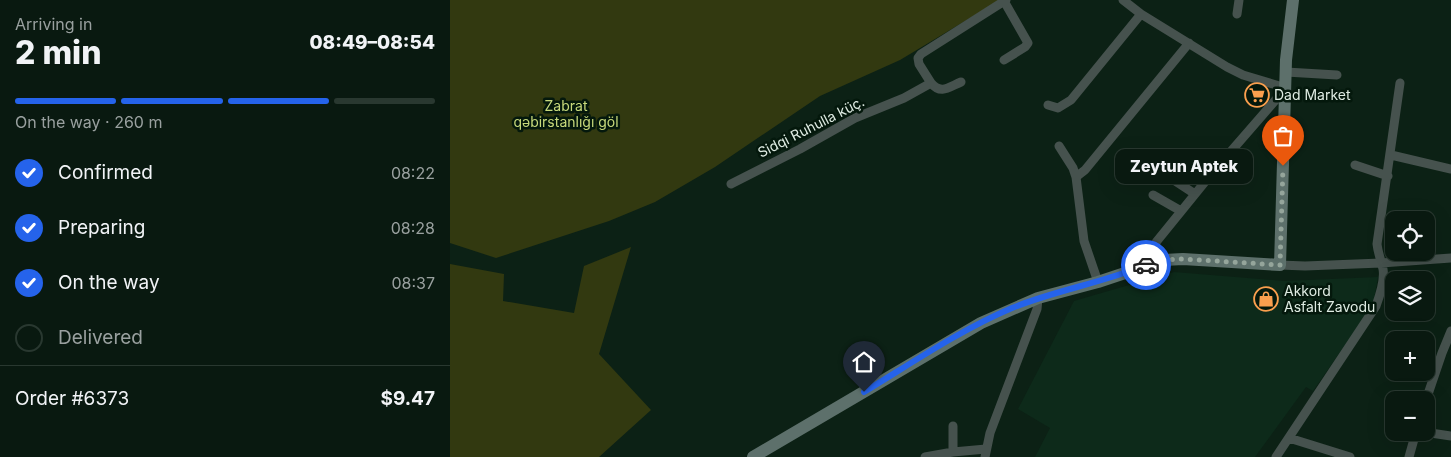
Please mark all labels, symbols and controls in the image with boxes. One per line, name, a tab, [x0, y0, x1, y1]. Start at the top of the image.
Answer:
text: Arriving in	[15, 14, 92, 34]
text: 08:49–08:54	[309, 31, 435, 54]
text: 2 min	[15, 33, 101, 72]
supermarket icon: Dad Market	[1244, 82, 1270, 108]
place label: Dad Market	[1274, 86, 1351, 103]
street label: Sidqi Ruhulla küç.	[755, 92, 867, 161]
park label: Zabrat qəbirstanlığı göl	[513, 97, 619, 130]
text: On the way · 260 m	[15, 112, 162, 132]
pin	[1262, 115, 1304, 166]
icon: bag	[1269, 122, 1297, 150]
callout: Zeytun Aptek	[1116, 148, 1253, 184]
text: Zeytun Aptek	[1130, 156, 1238, 176]
icon: check	[15, 159, 43, 187]
text: Confirmed	[58, 161, 153, 184]
text: 08:22	[391, 163, 435, 183]
map controls	[1385, 211, 1435, 441]
button: locate	[1385, 211, 1435, 261]
icon: check	[15, 214, 43, 242]
text: Preparing	[58, 216, 145, 239]
text: 08:28	[391, 218, 435, 238]
courier	[1121, 240, 1171, 290]
icon: car	[1132, 251, 1160, 279]
icon: check	[15, 269, 43, 297]
text: On the way	[58, 271, 160, 294]
button: layers	[1385, 271, 1435, 321]
text: 08:37	[391, 273, 435, 293]
place label: Akkord Asfalt Zavodu	[1284, 282, 1375, 315]
shop icon: Akkord Asfalt Zavodu	[1253, 286, 1279, 312]
text: Delivered	[58, 326, 143, 349]
button: +	[1385, 331, 1435, 381]
pin	[843, 341, 885, 392]
icon: home	[850, 348, 878, 376]
text: Order #6373	[15, 387, 129, 410]
text: $9.47	[381, 387, 435, 410]
button: −	[1385, 391, 1435, 441]

